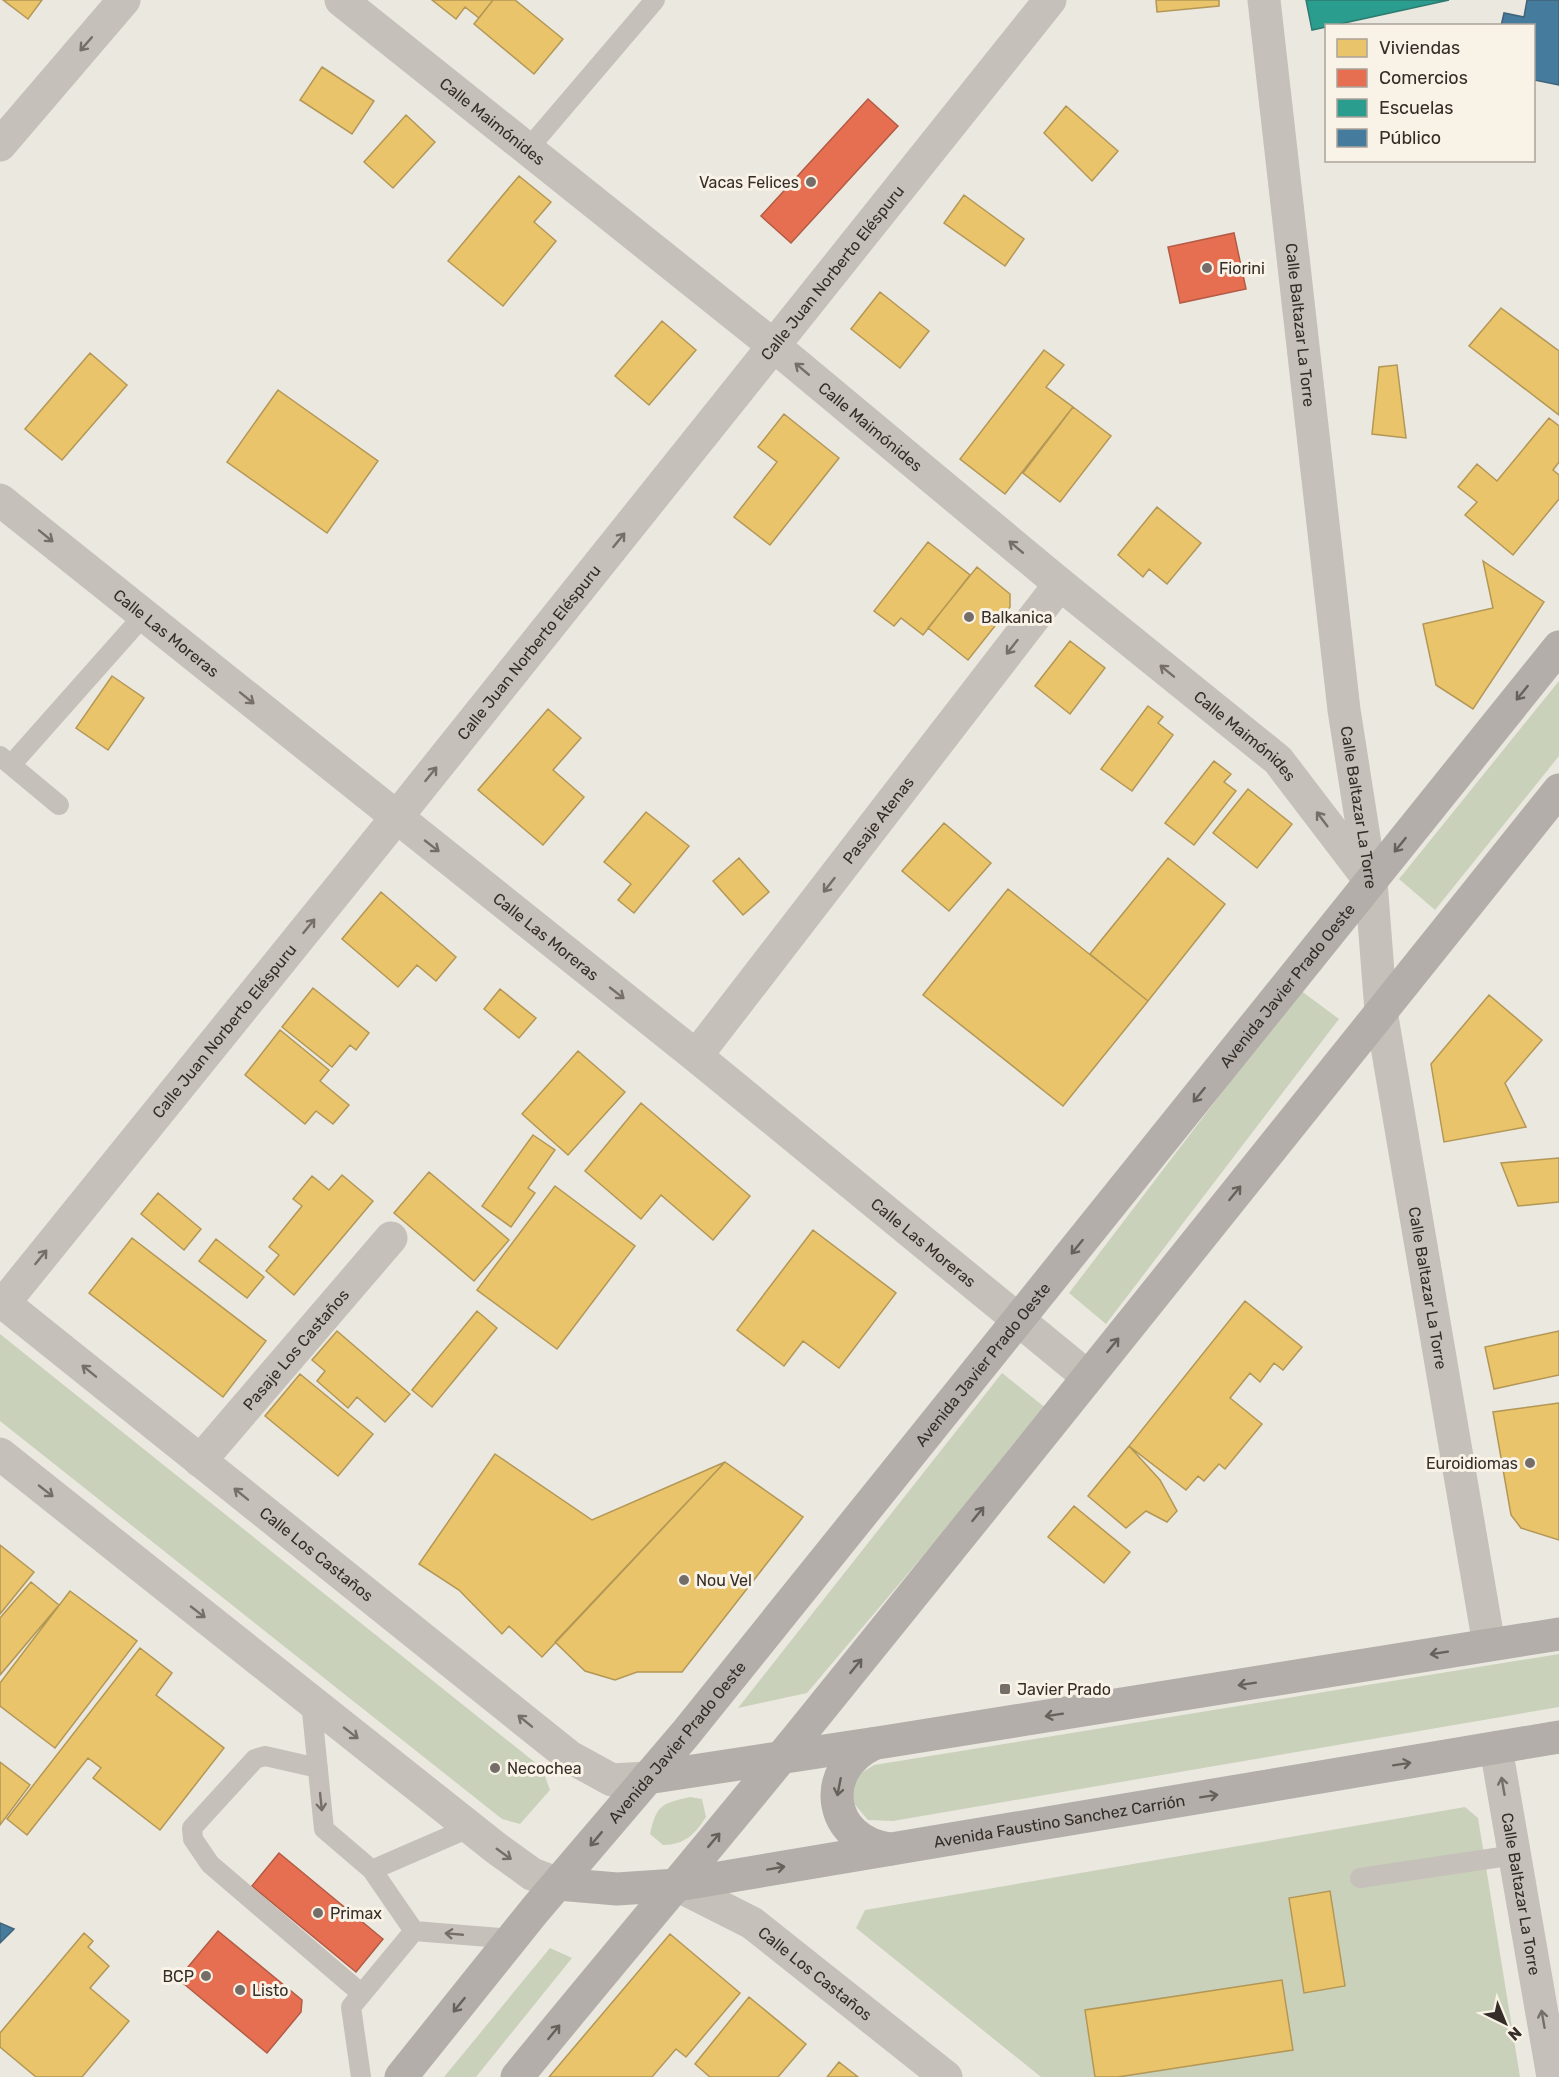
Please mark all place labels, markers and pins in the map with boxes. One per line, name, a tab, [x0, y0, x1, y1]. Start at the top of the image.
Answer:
place label: Vacas Felices	[699, 173, 799, 192]
marker: Vacas Felices	[804, 175, 818, 189]
place label: Fiorini	[1219, 259, 1265, 278]
marker: Fiorini	[1200, 261, 1214, 275]
place label: Balkanica	[981, 608, 1053, 627]
marker: Balkanica	[962, 610, 976, 624]
place label: Euroidiomas	[1426, 1454, 1518, 1473]
marker: Euroidiomas	[1523, 1456, 1537, 1470]
place label: Nou Vel	[696, 1571, 752, 1590]
marker: Nou Vel	[677, 1573, 691, 1587]
place label: Javier Prado	[1017, 1680, 1111, 1699]
marker: Javier Prado	[998, 1682, 1012, 1696]
place label: Necochea	[507, 1759, 581, 1778]
marker: Necochea	[488, 1761, 502, 1775]
place label: Primax	[330, 1904, 382, 1923]
marker: Primax	[311, 1906, 325, 1920]
place label: BCP	[162, 1967, 194, 1986]
marker: BCP	[199, 1969, 213, 1983]
place label: Listo	[252, 1981, 288, 2000]
marker: Listo	[233, 1983, 247, 1997]

